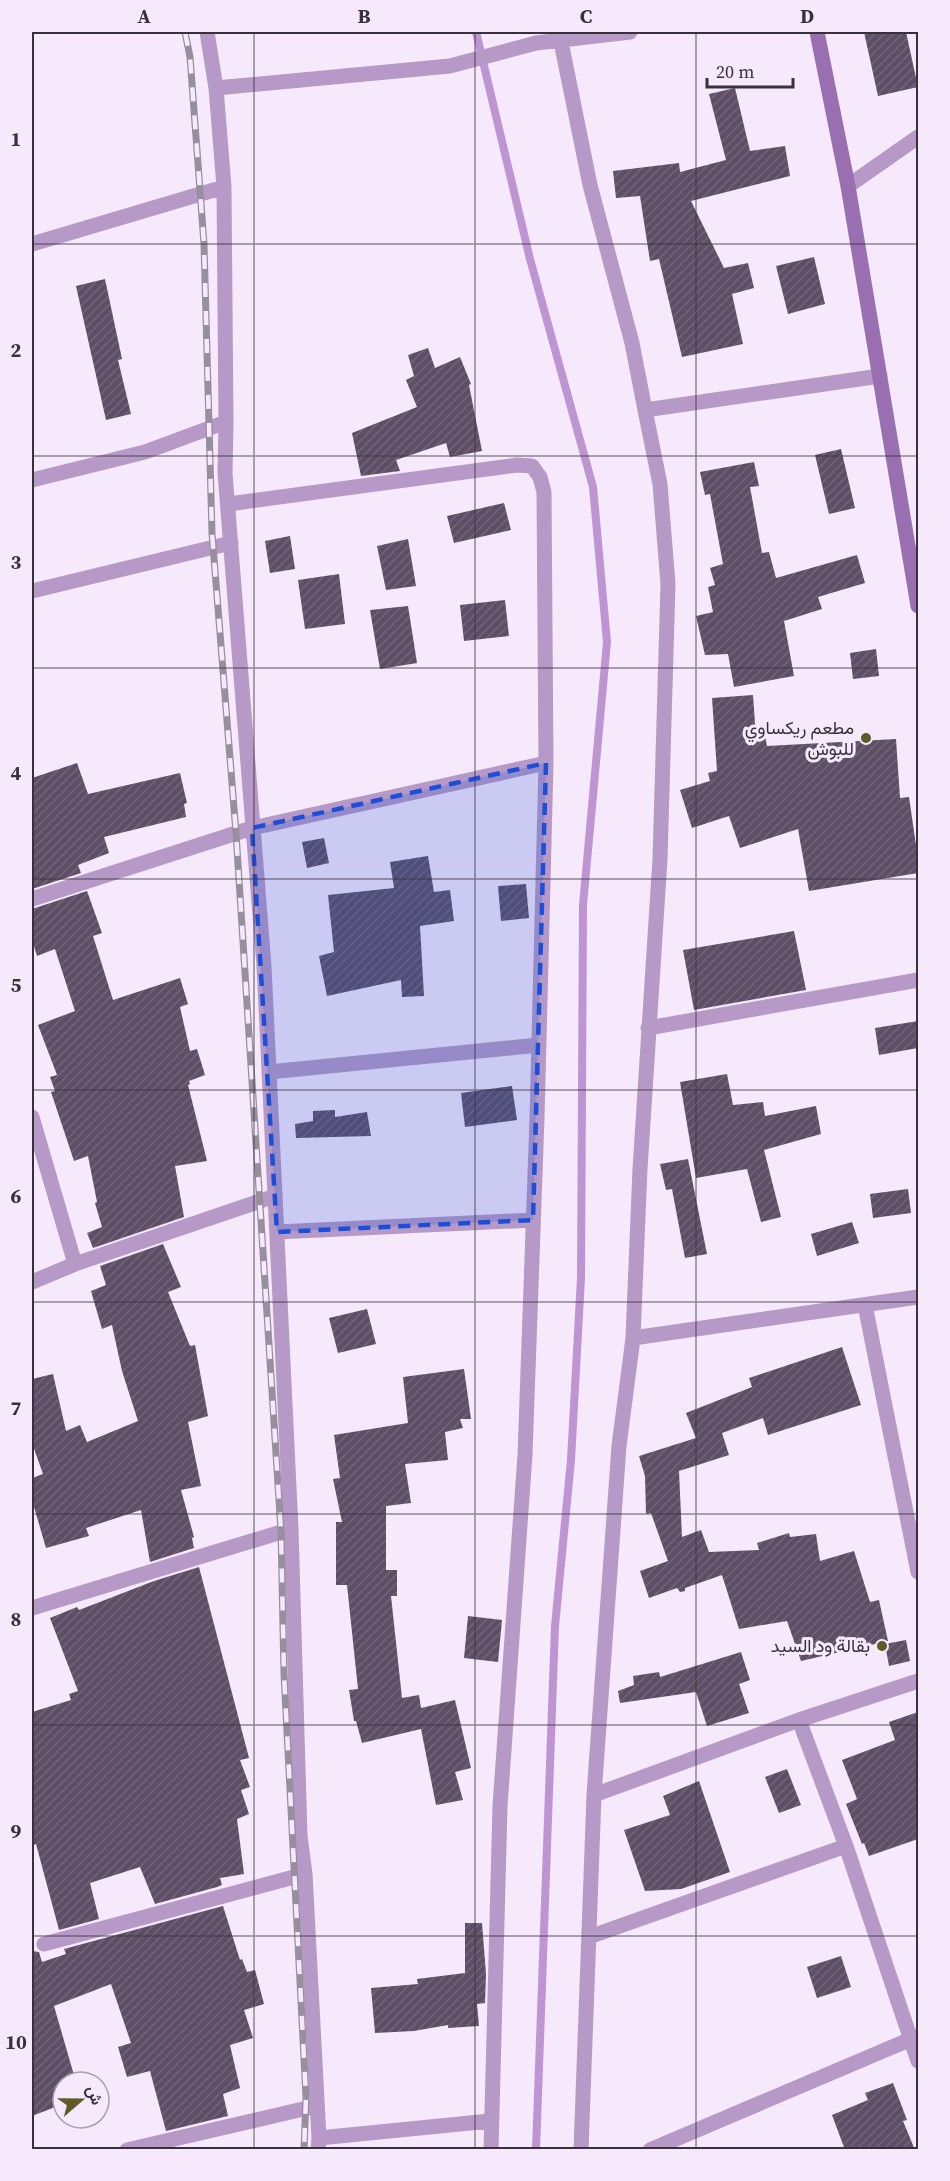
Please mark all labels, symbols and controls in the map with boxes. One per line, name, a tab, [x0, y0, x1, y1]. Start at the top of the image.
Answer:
text: A	[137, 2, 151, 30]
text: B	[357, 2, 371, 30]
text: C	[580, 2, 592, 30]
text: D	[800, 2, 814, 30]
scale bar	[707, 51, 792, 89]
text: 20 m	[716, 59, 754, 84]
text: 1	[11, 125, 21, 153]
text: 2	[11, 336, 22, 364]
text: 3	[11, 548, 22, 576]
place label: مطعم ريكساوي للبوش	[745, 715, 854, 761]
marker: مطعم ريكساوي للبوش	[859, 731, 873, 745]
text: 4	[11, 759, 22, 787]
text: 5	[11, 971, 22, 999]
text: 6	[11, 1182, 22, 1210]
text: 7	[11, 1394, 22, 1422]
text: 8	[11, 1605, 21, 1633]
place label: بقالة ود السيد	[771, 1633, 870, 1658]
marker: بقالة ود السيد	[875, 1639, 889, 1653]
text: 9	[11, 1817, 22, 1845]
text: 10	[5, 2028, 27, 2056]
north arrow	[51, 2070, 111, 2130]
text: ش	[81, 2082, 109, 2108]

